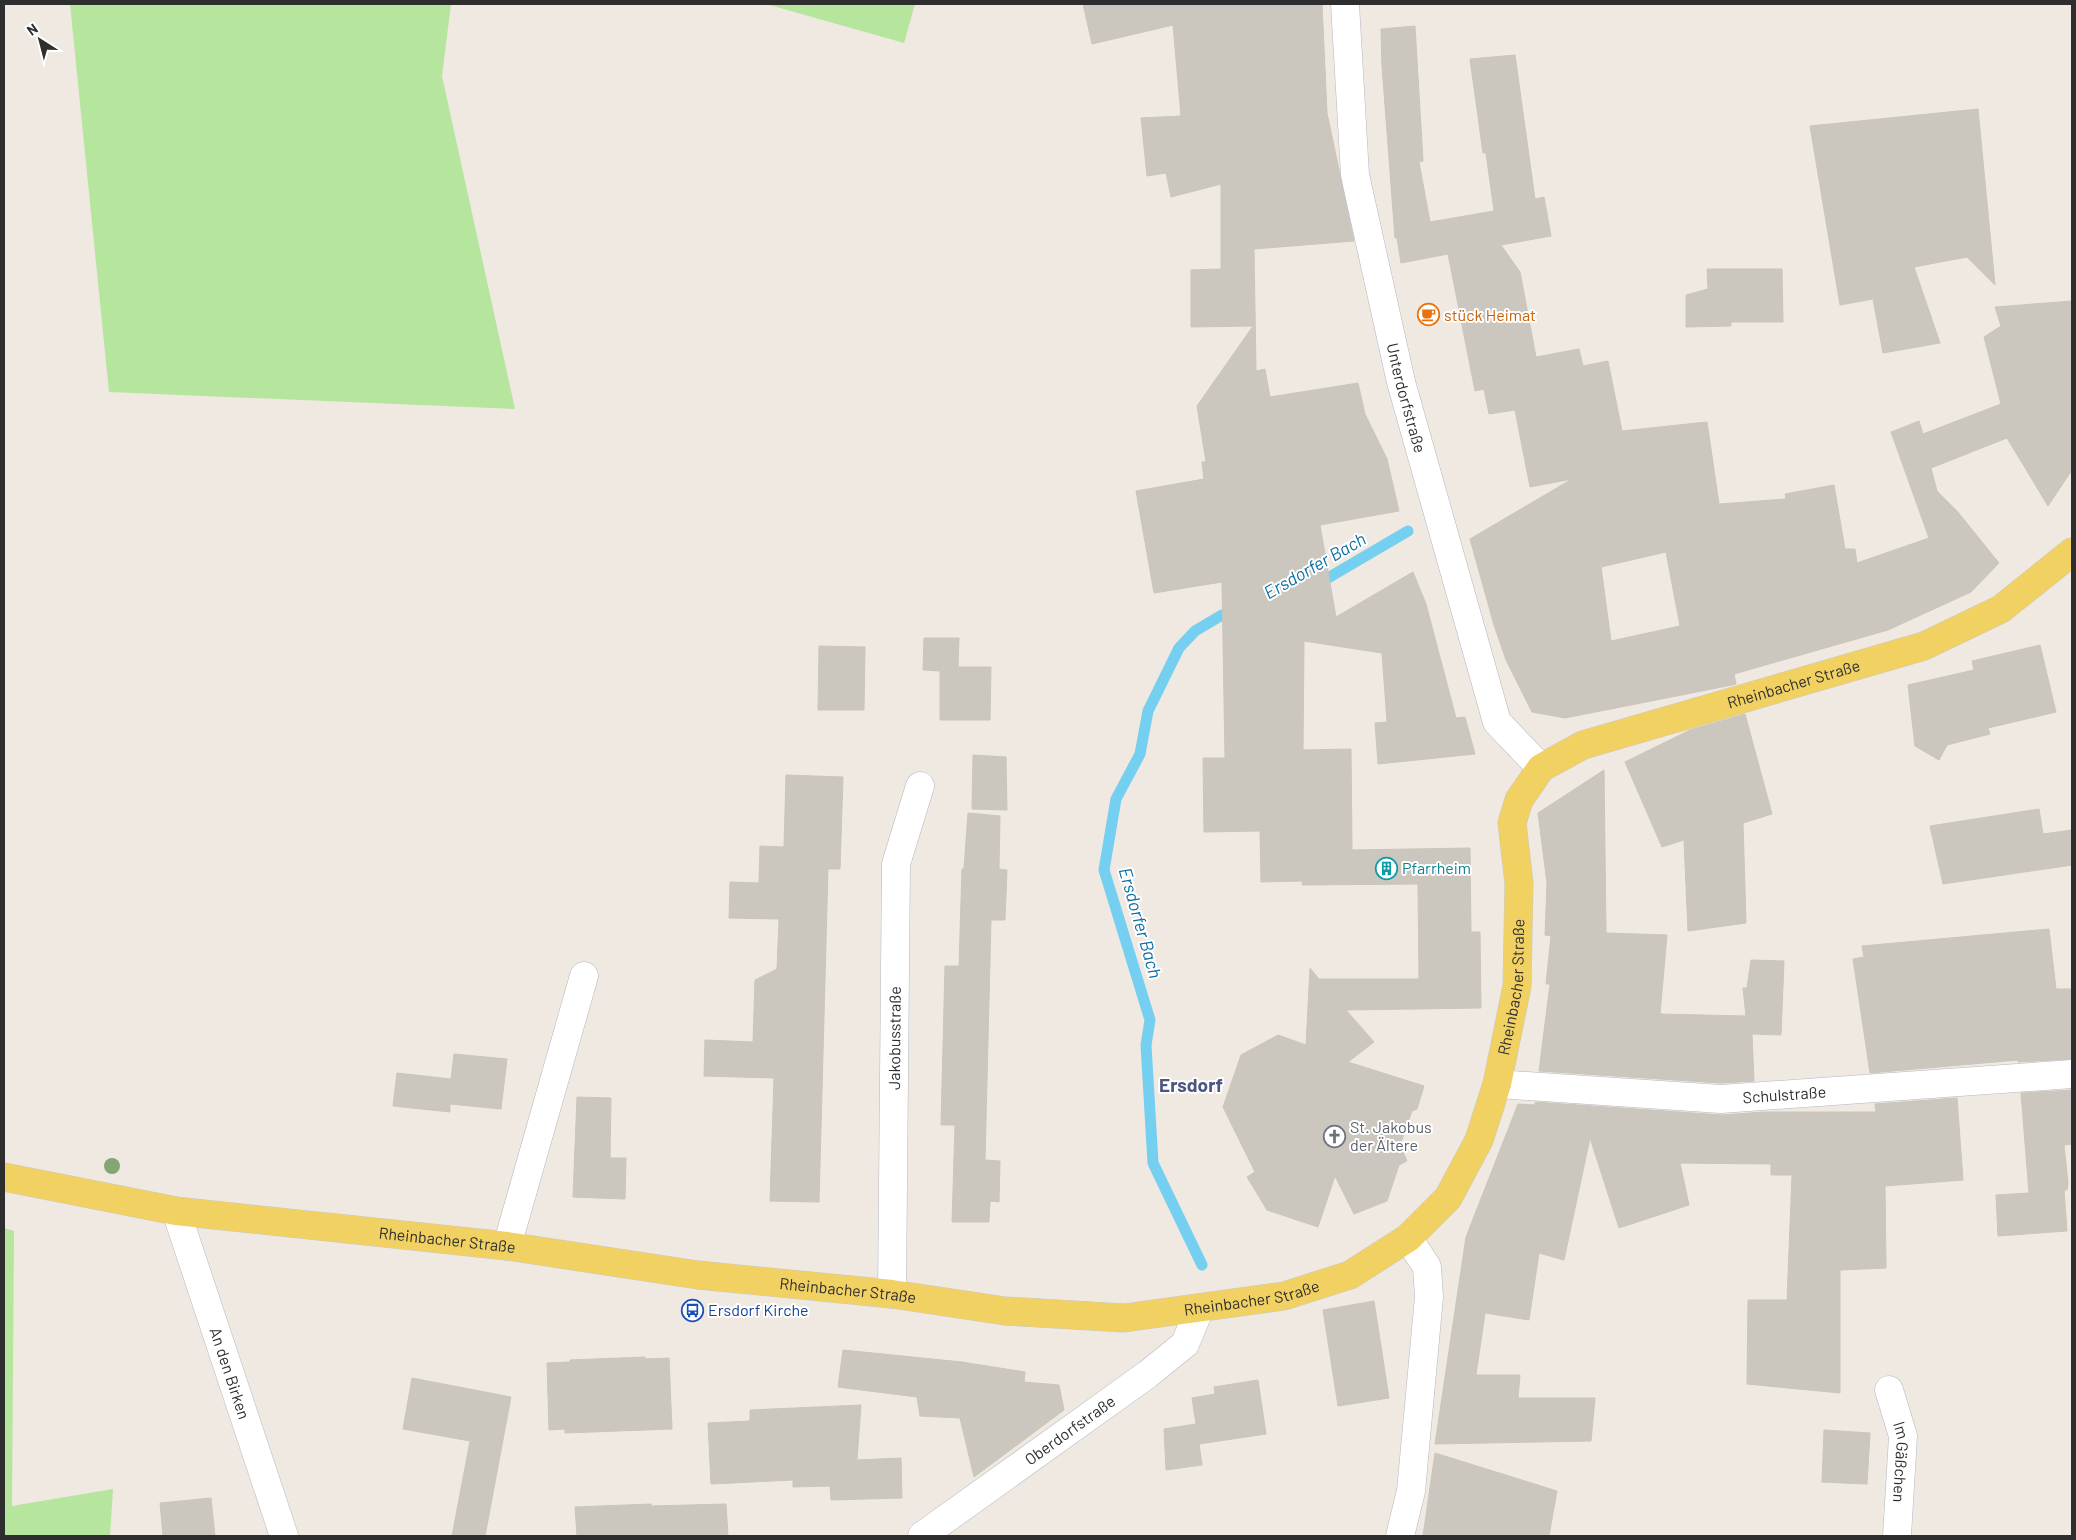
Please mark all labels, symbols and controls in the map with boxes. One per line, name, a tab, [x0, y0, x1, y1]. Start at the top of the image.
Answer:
north arrow	[15, 15, 65, 65]
text: N	[23, 19, 41, 39]
cafe icon: stück Heimat	[1416, 303, 1440, 327]
place label: stück Heimat	[1444, 305, 1536, 324]
street label: Unterdorfstraße	[1384, 341, 1430, 455]
water label: Ersdorfer Bach	[1260, 527, 1369, 603]
street label: Rheinbacher Straße	[1725, 655, 1862, 712]
building icon: Pfarrheim	[1374, 856, 1398, 880]
place label: Pfarrheim	[1402, 858, 1471, 877]
water label: Ersdorfer Bach	[1115, 865, 1167, 981]
street label: Rheinbacher Straße	[1493, 919, 1527, 1057]
street label: Jakobusstraße	[884, 986, 904, 1090]
district label: Ersdorf	[1159, 1073, 1223, 1096]
street label: Schulstraße	[1742, 1082, 1827, 1106]
place label: St. Jakobus der Ältere	[1350, 1117, 1432, 1154]
church icon: St. Jakobus der Ältere	[1322, 1124, 1346, 1148]
street label: Rheinbacher Straße	[378, 1222, 517, 1256]
street label: Rheinbacher Straße	[779, 1273, 918, 1307]
street label: Rheinbacher Straße	[1183, 1275, 1321, 1319]
bus stop icon: Ersdorf Kirche	[680, 1298, 704, 1322]
place label: Ersdorf Kirche	[708, 1300, 809, 1319]
street label: An den Birken	[206, 1325, 254, 1421]
street label: Oberdorfstraße	[1021, 1391, 1119, 1468]
street label: Im Gäßchen	[1890, 1419, 1913, 1503]

